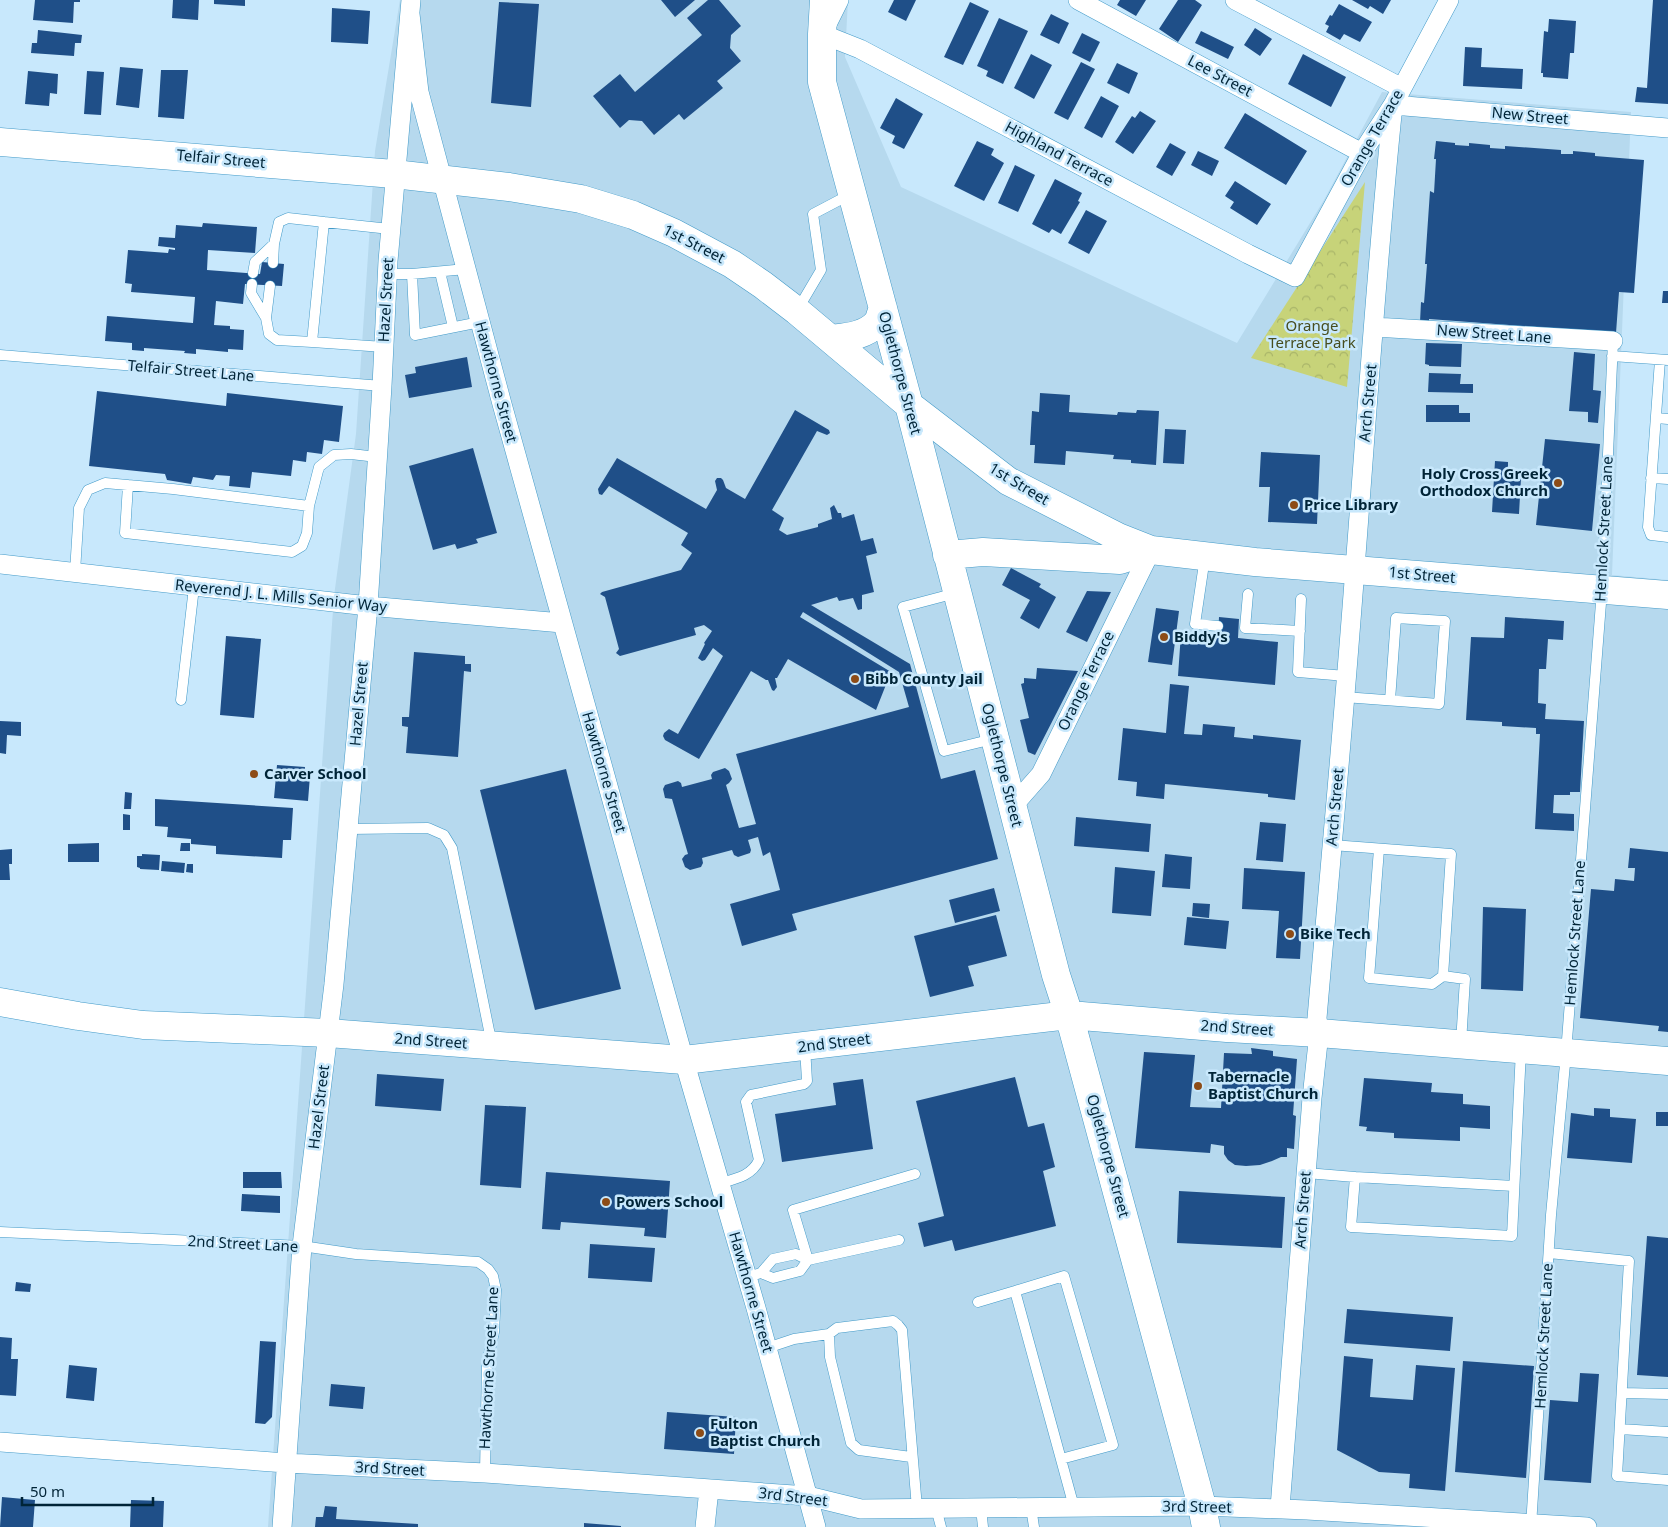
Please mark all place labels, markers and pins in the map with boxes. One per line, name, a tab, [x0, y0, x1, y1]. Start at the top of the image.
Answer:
place label: Holy Cross Greek Orthodox Church	[1420, 463, 1549, 500]
marker: Holy Cross Greek Orthodox Church	[1552, 477, 1564, 489]
place label: Price Library	[1304, 494, 1399, 514]
marker: Price Library	[1288, 499, 1300, 511]
place label: Biddy's	[1174, 626, 1228, 646]
marker: Biddy's	[1158, 631, 1170, 643]
place label: Bibb County Jail	[865, 668, 983, 688]
marker: Bibb County Jail	[849, 673, 861, 685]
place label: Carver School	[264, 763, 366, 783]
marker: Carver School	[248, 768, 260, 780]
place label: Bike Tech	[1300, 923, 1371, 943]
marker: Bike Tech	[1284, 928, 1296, 940]
place label: Tabernacle Baptist Church	[1208, 1066, 1318, 1103]
marker: Tabernacle Baptist Church	[1192, 1080, 1204, 1092]
place label: Powers School	[616, 1191, 723, 1211]
marker: Powers School	[600, 1196, 612, 1208]
place label: Fulton Baptist Church	[710, 1413, 820, 1450]
marker: Fulton Baptist Church	[694, 1427, 706, 1439]

